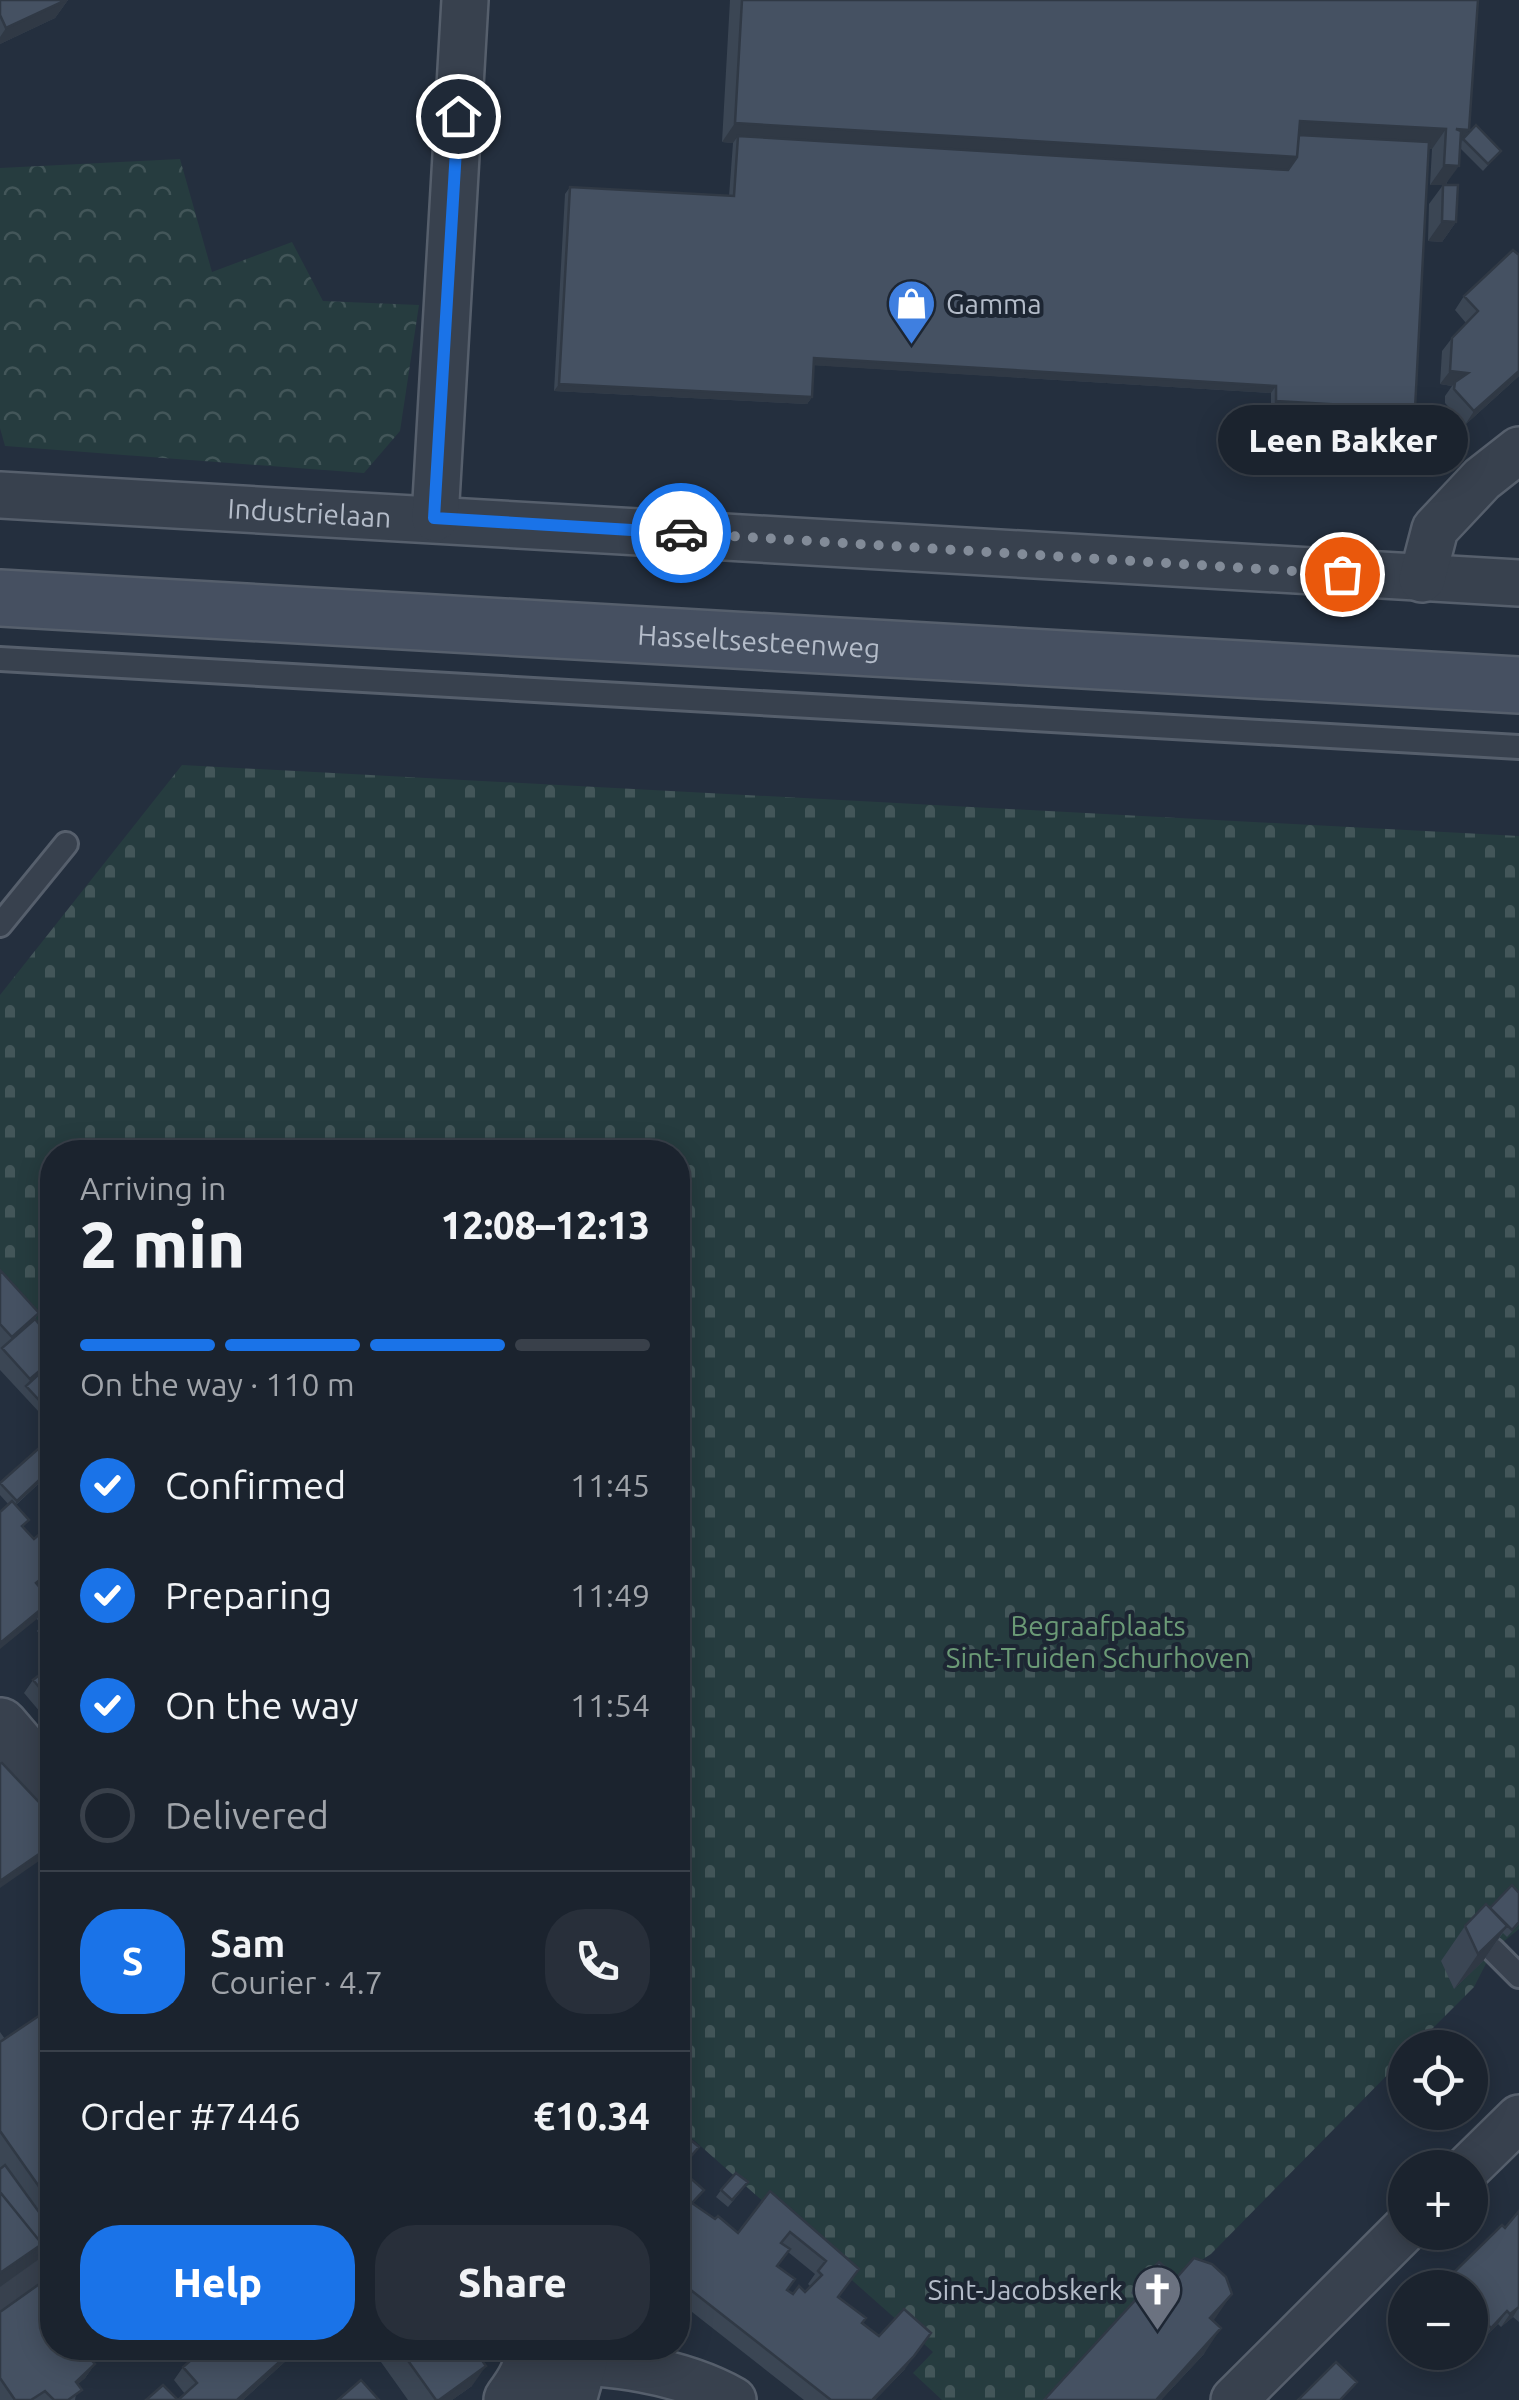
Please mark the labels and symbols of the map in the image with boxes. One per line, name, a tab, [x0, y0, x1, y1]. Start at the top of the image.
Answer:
pin	[416, 74, 501, 159]
shop icon: Gamma	[885, 278, 937, 346]
place label: Gamma	[946, 288, 1042, 319]
callout: Leen Bakker	[1217, 404, 1467, 474]
courier	[631, 483, 731, 583]
street label: Industrielaan	[227, 492, 392, 533]
pin	[1300, 532, 1385, 617]
street label: Hasseltsesteenweg	[637, 619, 881, 663]
park label: Begraafplaats Sint-Truiden Schurhoven	[946, 1610, 1250, 1673]
church icon: Sint-Jacobskerk	[1132, 2264, 1184, 2332]
place label: Sint-Jacobskerk	[928, 2274, 1123, 2305]

